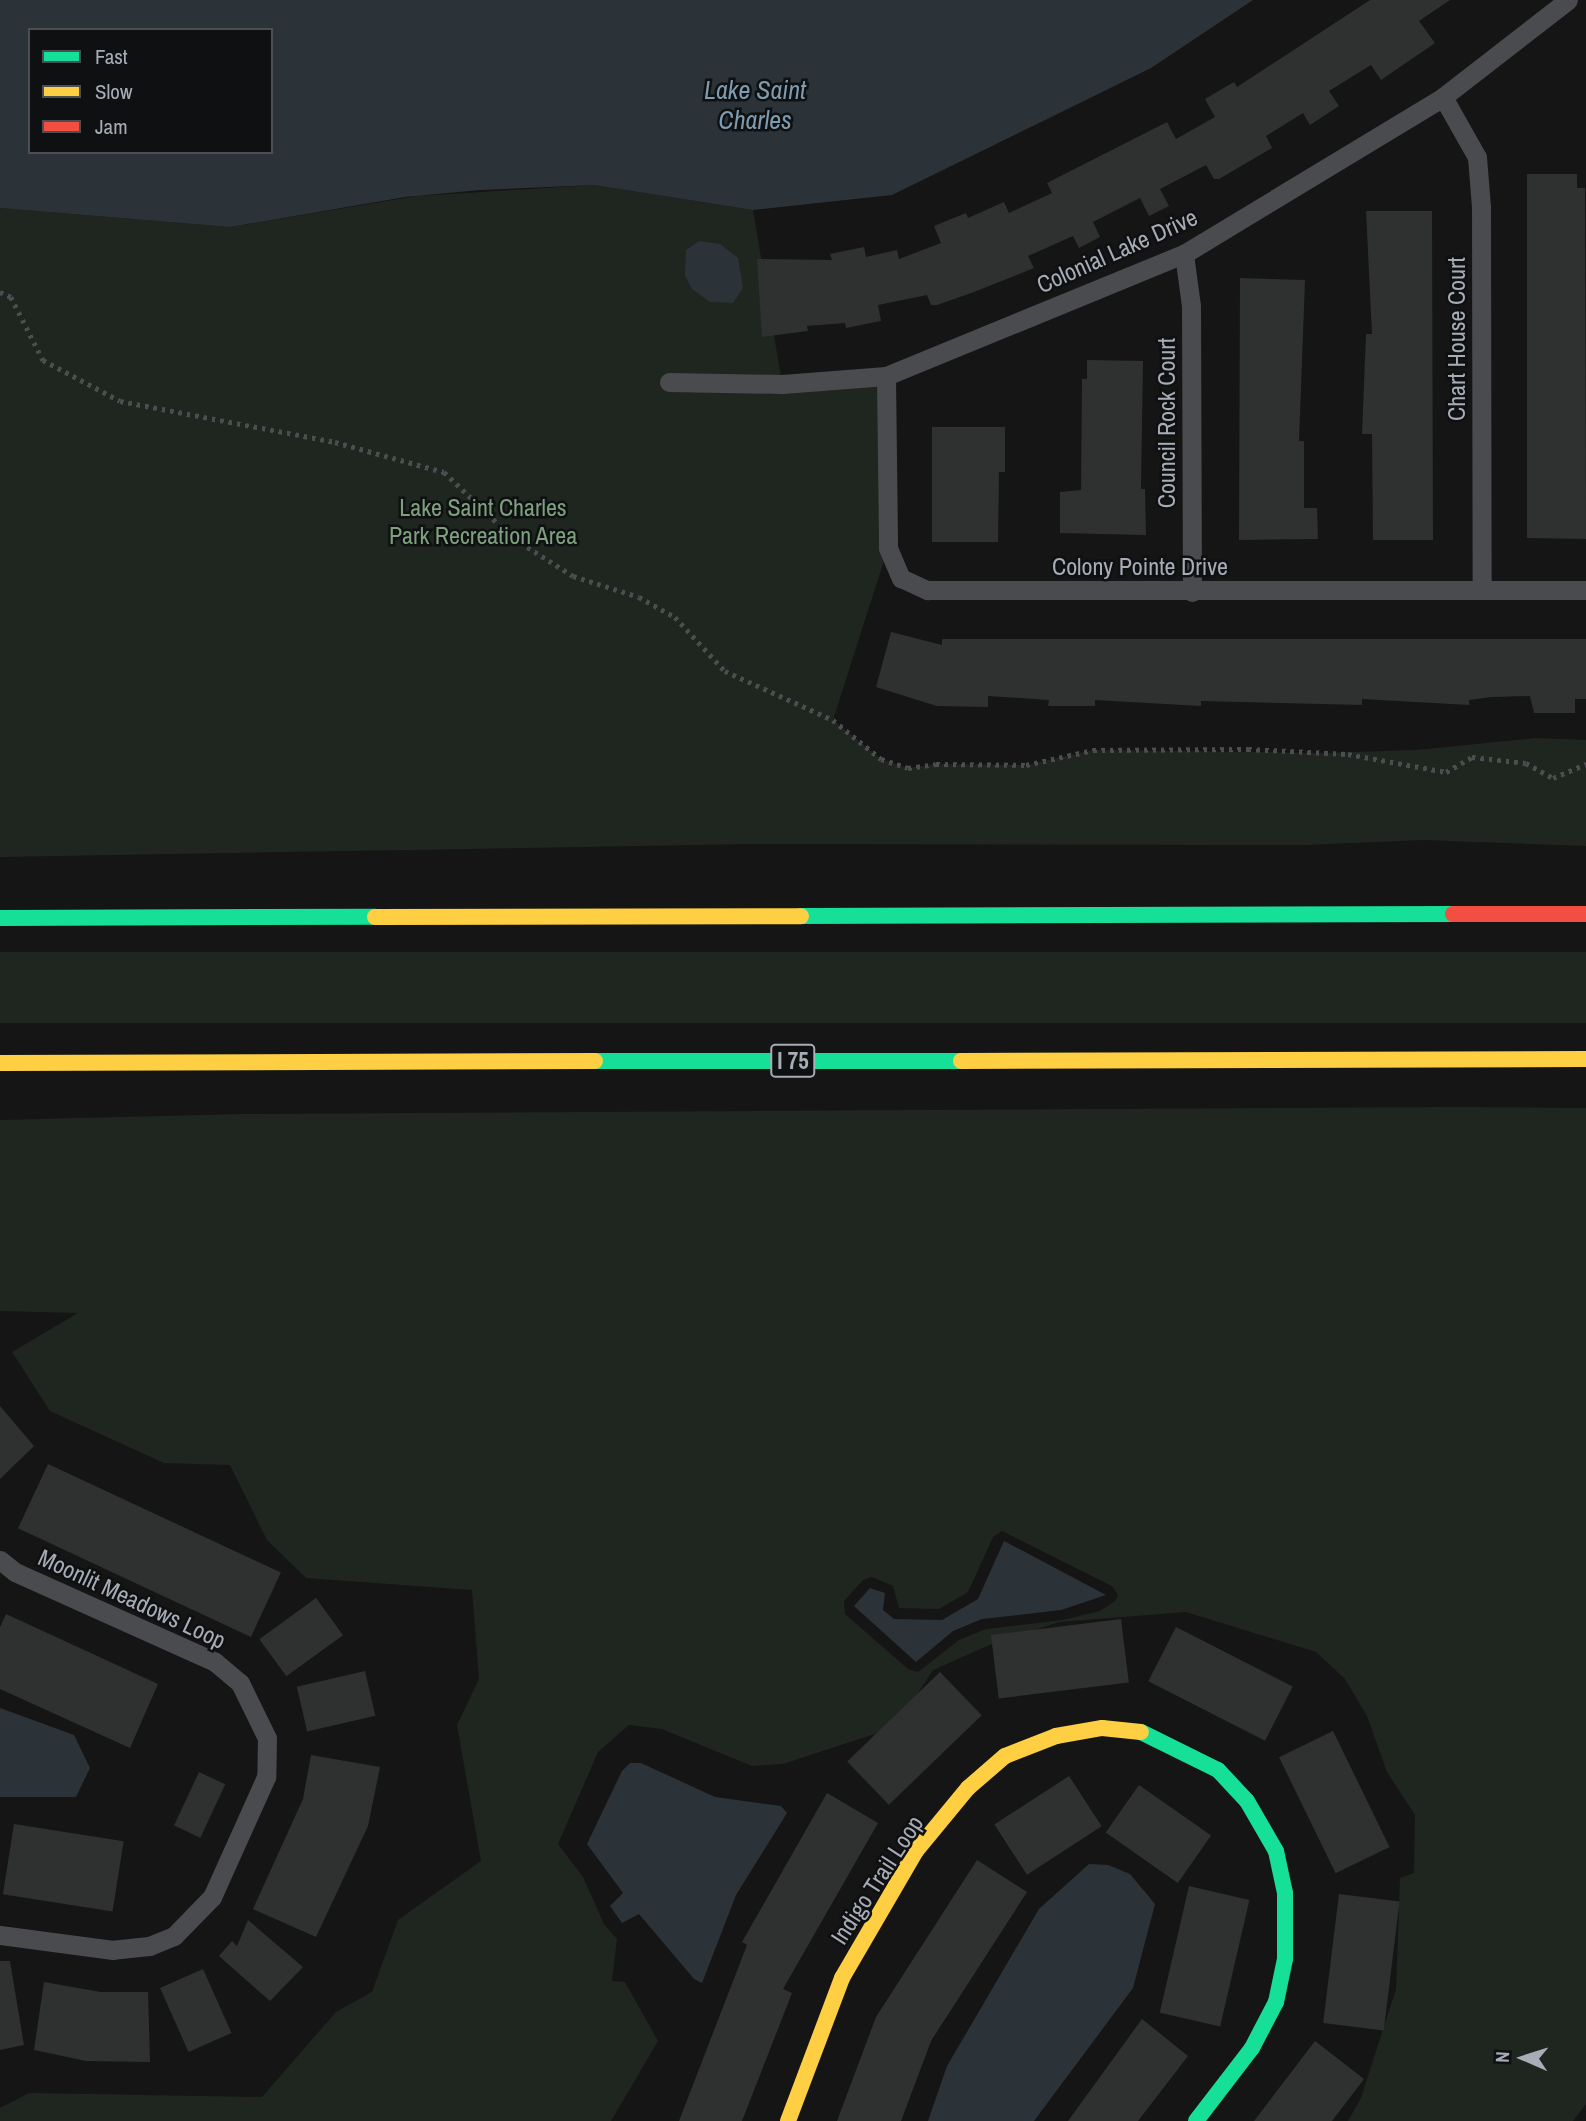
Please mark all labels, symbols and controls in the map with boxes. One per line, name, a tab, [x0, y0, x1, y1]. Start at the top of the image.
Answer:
legend	[28, 28, 273, 154]
text: Fast	[95, 42, 128, 71]
water label: Lake Saint Charles	[704, 74, 806, 136]
text: Slow	[95, 77, 132, 106]
text: Jam	[95, 112, 128, 141]
street label: Colonial Lake Drive	[1032, 203, 1202, 299]
street label: Chart House Court	[1443, 257, 1471, 421]
street label: Council Rock Court	[1153, 338, 1181, 508]
park label: Lake Saint Charles Park Recreation Area	[388, 494, 578, 550]
street label: Colony Pointe Drive	[1052, 553, 1228, 581]
road number: I 75	[770, 1042, 816, 1080]
street label: Moonlit Meadows Loop	[34, 1543, 230, 1655]
street label: Indigo Trail Loop	[825, 1810, 929, 1950]
north arrow	[1488, 2023, 1558, 2093]
text: N	[1489, 2051, 1515, 2063]

